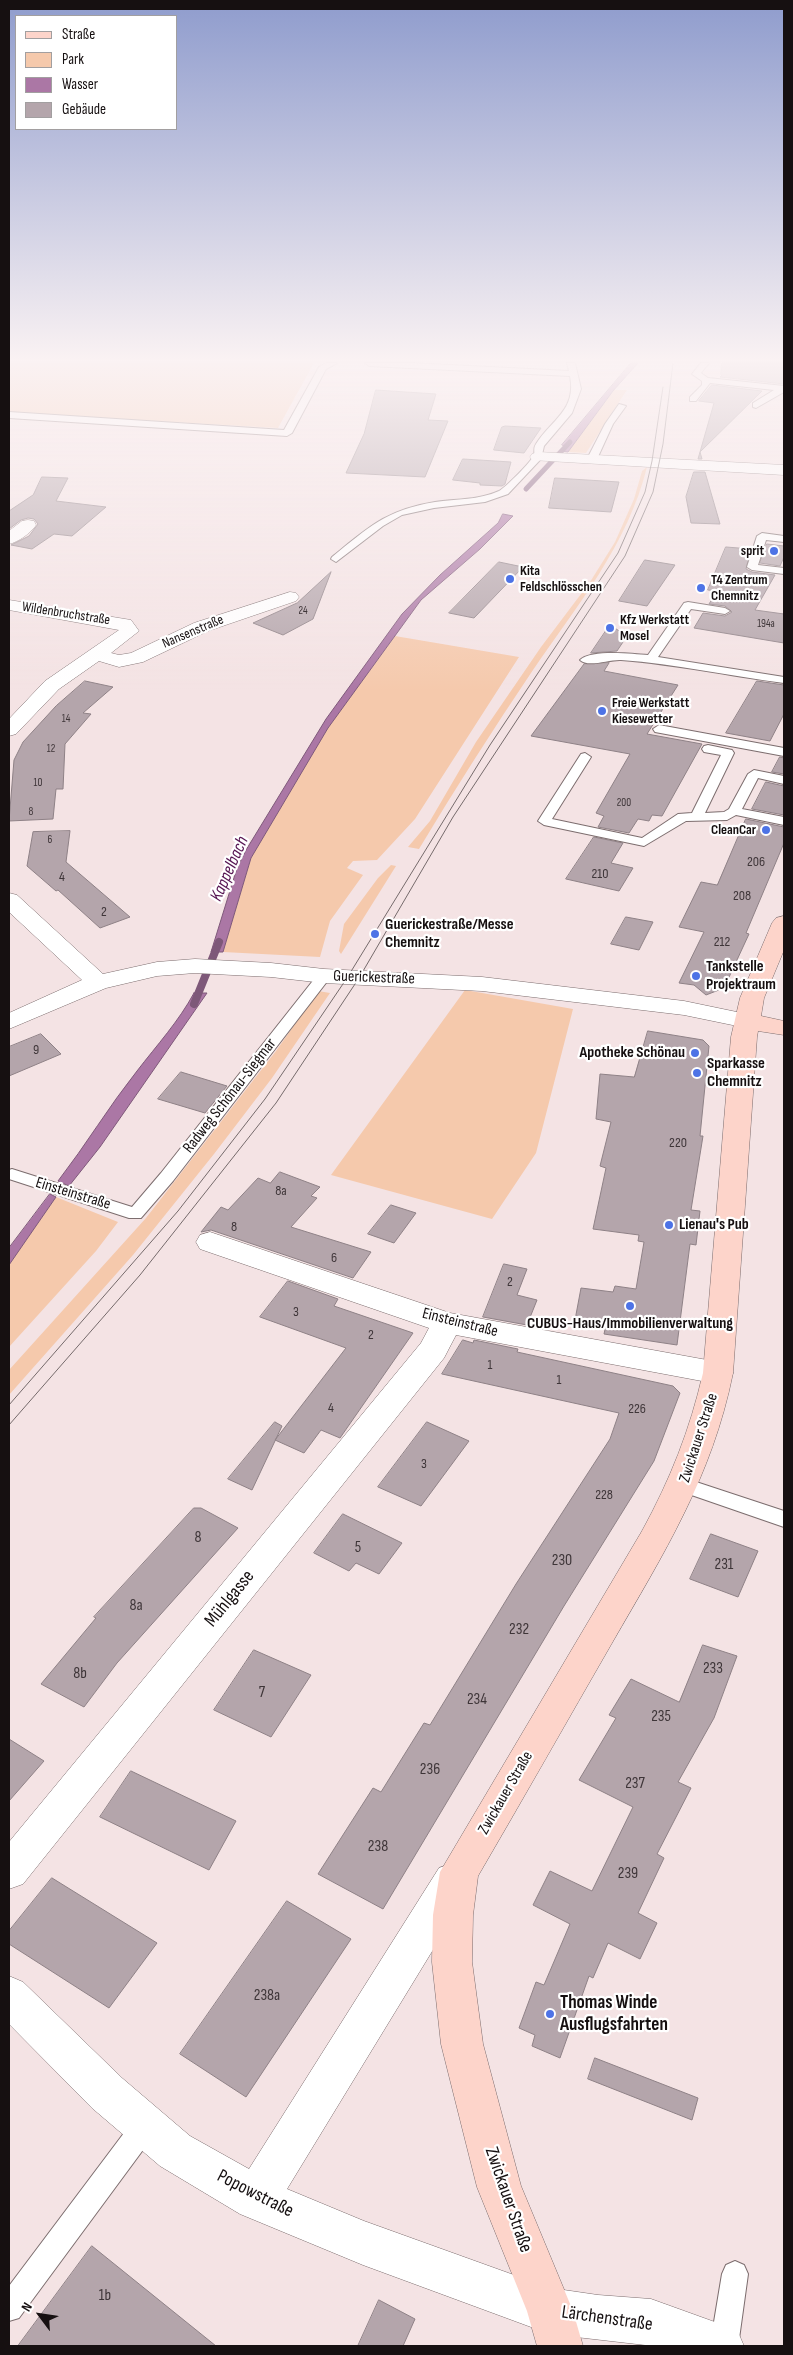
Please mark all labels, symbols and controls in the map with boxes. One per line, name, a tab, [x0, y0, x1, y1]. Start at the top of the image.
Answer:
legend	[15, 15, 178, 130]
text: Straße	[62, 25, 95, 44]
text: Park	[62, 50, 84, 69]
text: Wasser	[62, 75, 98, 94]
text: Gebäude	[62, 100, 106, 119]
place label: sprit	[741, 543, 764, 559]
marker: sprit	[768, 545, 780, 557]
place label: Kita Feldschlösschen	[520, 563, 602, 596]
place label: T4 Zentrum Chemnitz	[711, 572, 768, 604]
marker: Kita Feldschlösschen	[504, 573, 516, 585]
marker: T4 Zentrum Chemnitz	[695, 582, 707, 594]
street label: Wildenbruchstraße	[21, 599, 111, 629]
house number: 24	[298, 604, 308, 618]
street label: Nansenstraße	[160, 612, 226, 652]
place label: Kfz Werkstatt Mosel	[620, 612, 689, 644]
house number: 194a	[757, 617, 775, 631]
marker: Kfz Werkstatt Mosel	[604, 622, 616, 634]
place label: Freie Werkstatt Kiesewetter	[612, 695, 689, 728]
marker: Freie Werkstatt Kiesewetter	[596, 705, 608, 717]
house number: 14	[62, 712, 70, 726]
house number: 12	[47, 742, 55, 756]
house number: 10	[34, 776, 42, 790]
house number: 200	[617, 796, 631, 810]
house number: 8	[29, 805, 33, 819]
place label: CleanCar	[711, 822, 756, 838]
marker: CleanCar	[760, 824, 772, 836]
house number: 6	[48, 833, 52, 847]
water label: Kappelbach	[206, 833, 254, 905]
house number: 206	[747, 854, 765, 870]
house number: 210	[592, 866, 608, 882]
house number: 4	[59, 869, 65, 885]
house number: 208	[733, 888, 751, 904]
house number: 2	[101, 904, 107, 920]
place label: Guerickestraße/Messe Chemnitz	[385, 915, 514, 953]
marker: Guerickestraße/Messe Chemnitz	[369, 928, 381, 940]
house number: 212	[714, 934, 730, 950]
place label: Tankstelle Projektraum	[706, 957, 776, 995]
street label: Guerickestraße	[333, 967, 415, 989]
marker: Tankstelle Projektraum	[690, 970, 702, 982]
street label: Radweg Schönau-Siegmar	[179, 1035, 281, 1157]
house number: 9	[33, 1042, 39, 1058]
place label: Apotheke Schönau	[580, 1043, 685, 1063]
marker: Apotheke Schönau	[689, 1047, 701, 1059]
place label: Sparkasse Chemnitz	[707, 1054, 765, 1092]
marker: Sparkasse Chemnitz	[691, 1067, 703, 1079]
house number: 220	[669, 1135, 687, 1151]
street label: Einsteinstraße	[33, 1173, 113, 1215]
house number: 8a	[275, 1183, 287, 1199]
place label: Lienau's Pub	[679, 1215, 749, 1235]
house number: 8	[231, 1219, 237, 1235]
marker: Lienau's Pub	[663, 1219, 675, 1231]
house number: 6	[331, 1250, 337, 1266]
house number: 2	[507, 1274, 513, 1290]
marker: CUBUS-Haus/Immobilienverwaltung	[624, 1300, 636, 1312]
house number: 3	[293, 1304, 299, 1320]
street label: Einsteinstraße	[420, 1304, 500, 1342]
place label: CUBUS-Haus/Immobilienverwaltung	[527, 1314, 733, 1334]
house number: 2	[368, 1327, 374, 1343]
house number: 1	[488, 1357, 492, 1373]
house number: 1	[557, 1372, 561, 1388]
street label: Zwickauer Straße	[676, 1391, 722, 1485]
house number: 4	[328, 1400, 334, 1416]
house number: 226	[628, 1401, 646, 1417]
house number: 3	[421, 1456, 427, 1472]
house number: 228	[595, 1487, 613, 1503]
house number: 8	[194, 1528, 202, 1548]
house number: 5	[355, 1538, 361, 1558]
house number: 230	[552, 1551, 572, 1571]
house number: 231	[715, 1555, 733, 1575]
street label: Mühlgasse	[200, 1566, 260, 1632]
house number: 8a	[129, 1596, 143, 1616]
house number: 232	[509, 1620, 529, 1640]
house number: 233	[703, 1659, 723, 1679]
house number: 8b	[73, 1664, 87, 1684]
house number: 7	[259, 1683, 265, 1703]
house number: 234	[467, 1690, 487, 1710]
house number: 235	[651, 1707, 671, 1727]
street label: Zwickauer Straße	[475, 1748, 537, 1838]
house number: 236	[420, 1760, 440, 1780]
house number: 237	[625, 1774, 645, 1794]
house number: 238	[368, 1837, 388, 1857]
house number: 239	[618, 1864, 638, 1884]
house number: 238a	[254, 1986, 280, 2006]
place label: Thomas Winde Ausflugsfahrten	[560, 1992, 668, 2036]
marker: Thomas Winde Ausflugsfahrten	[544, 2008, 556, 2020]
street label: Zwickauer Straße	[479, 2144, 537, 2256]
street label: Popowstraße	[213, 2165, 297, 2223]
house number: 1b	[99, 2286, 111, 2306]
north arrow	[15, 2290, 65, 2340]
text: N	[17, 2299, 36, 2315]
street label: Lärchenstraße	[560, 2301, 654, 2337]

